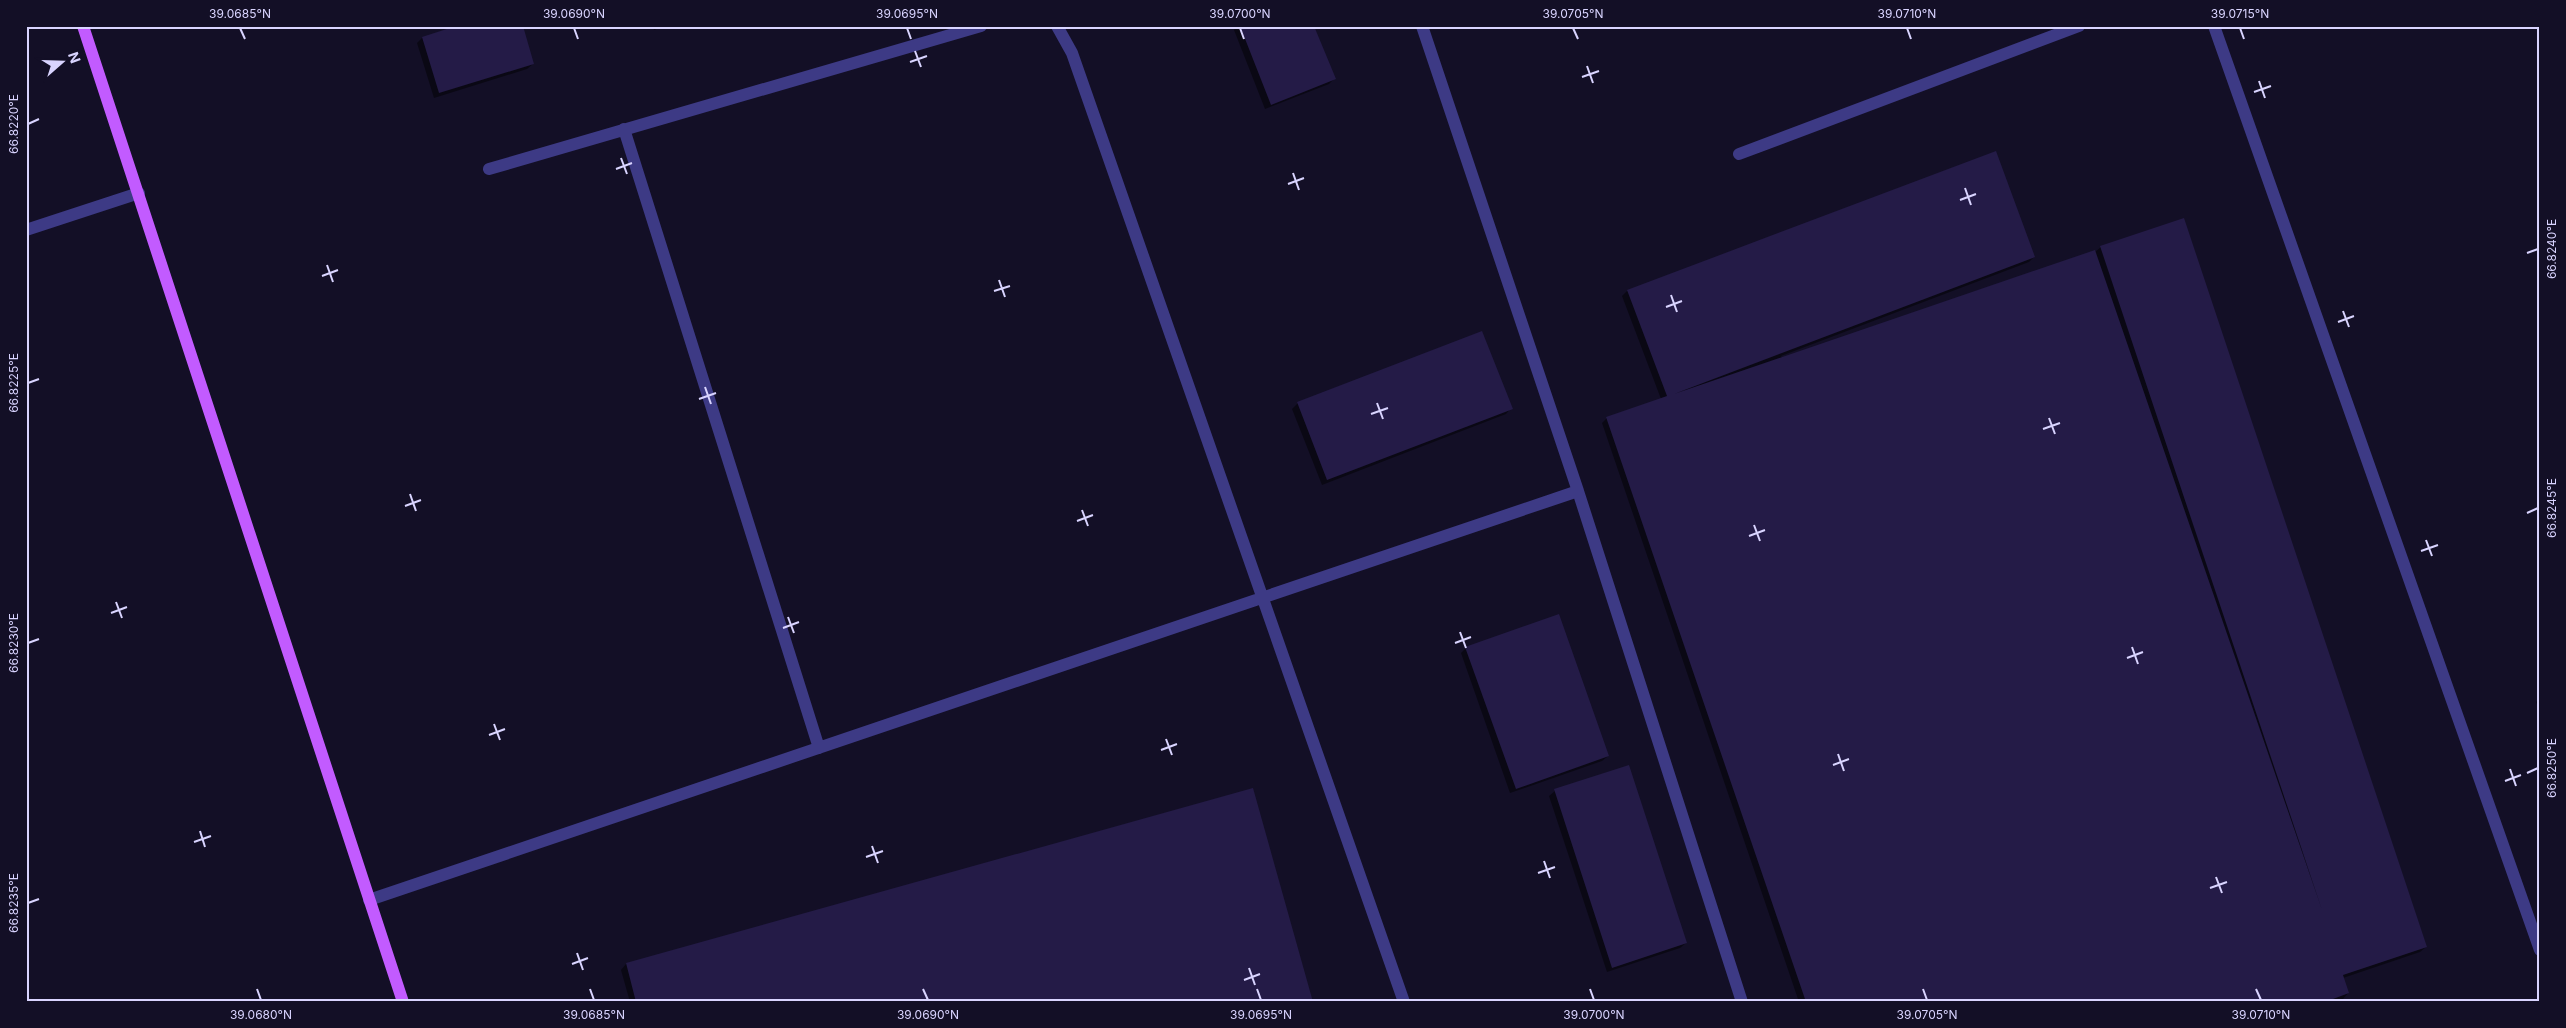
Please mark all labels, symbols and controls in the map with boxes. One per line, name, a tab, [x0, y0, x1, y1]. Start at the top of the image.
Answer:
text: 39.0685°N	[209, 6, 271, 21]
text: 39.0690°N	[543, 6, 605, 21]
text: 39.0695°N	[876, 6, 938, 21]
text: 39.0700°N	[1209, 6, 1271, 21]
text: 39.0705°N	[1542, 6, 1604, 21]
text: 39.0710°N	[1878, 6, 1936, 21]
text: 39.0715°N	[2211, 6, 2269, 21]
north arrow	[38, 38, 88, 88]
text: N	[65, 49, 84, 65]
text: 66.8220°E	[6, 94, 21, 154]
text: 66.8240°E	[2544, 219, 2559, 279]
text: 66.8225°E	[6, 353, 21, 413]
text: 66.8245°E	[2544, 478, 2559, 538]
text: 66.8230°E	[6, 613, 21, 673]
text: 66.8250°E	[2544, 738, 2559, 798]
text: 66.8235°E	[6, 873, 21, 933]
text: 39.0680°N	[230, 1007, 292, 1022]
text: 39.0685°N	[563, 1007, 625, 1022]
text: 39.0690°N	[897, 1007, 959, 1022]
text: 39.0695°N	[1230, 1007, 1292, 1022]
text: 39.0700°N	[1563, 1007, 1625, 1022]
text: 39.0705°N	[1896, 1007, 1958, 1022]
text: 39.0710°N	[2232, 1007, 2290, 1022]

